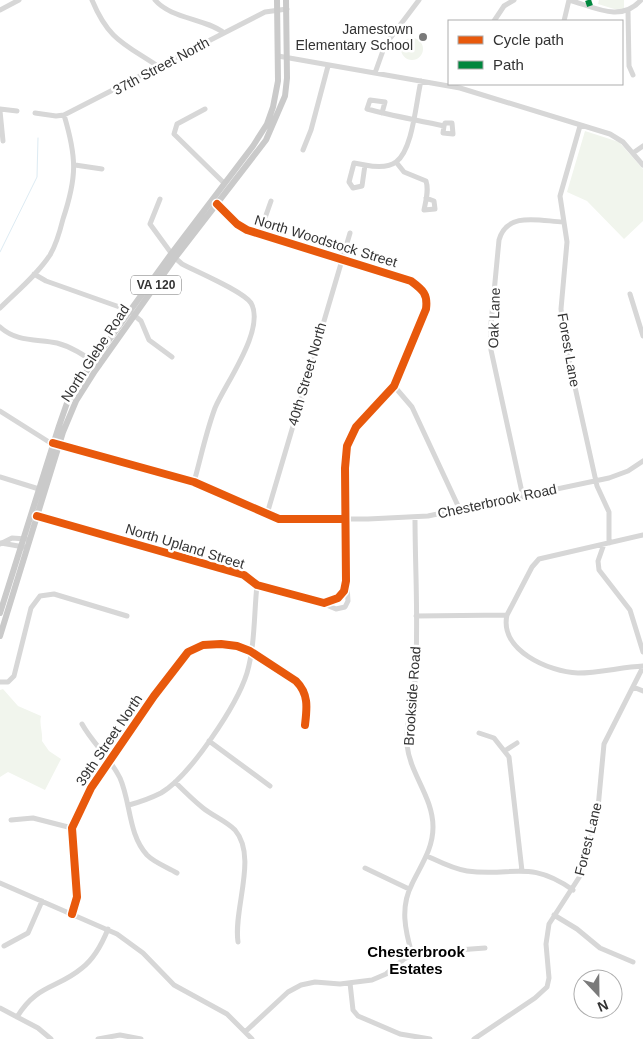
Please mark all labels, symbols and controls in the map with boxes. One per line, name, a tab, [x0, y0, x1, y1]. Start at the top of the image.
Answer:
legend	[448, 20, 623, 85]
place label: Jamestown Elementary School	[295, 21, 413, 53]
marker: Jamestown Elementary School	[417, 31, 429, 43]
text: Cycle path	[493, 31, 564, 48]
street label: 37th Street North	[110, 34, 212, 98]
text: Path	[493, 56, 524, 73]
street label: North Woodstock Street	[253, 212, 399, 270]
road number: VA 120	[131, 276, 181, 294]
street label: Oak Lane	[485, 287, 503, 349]
street label: North Glebe Road	[58, 301, 132, 405]
street label: Forest Lane	[555, 312, 583, 388]
street label: 40th Street North	[285, 321, 329, 427]
street label: Chesterbrook Road	[436, 481, 558, 521]
street label: North Upland Street	[123, 520, 247, 572]
street label: Brookside Road	[401, 646, 423, 746]
street label: 39th Street North	[73, 691, 145, 789]
street label: Forest Lane	[571, 801, 605, 877]
district label: Chesterbrook Estates	[367, 943, 465, 977]
north arrow	[573, 969, 623, 1019]
text: N	[595, 997, 611, 1015]

